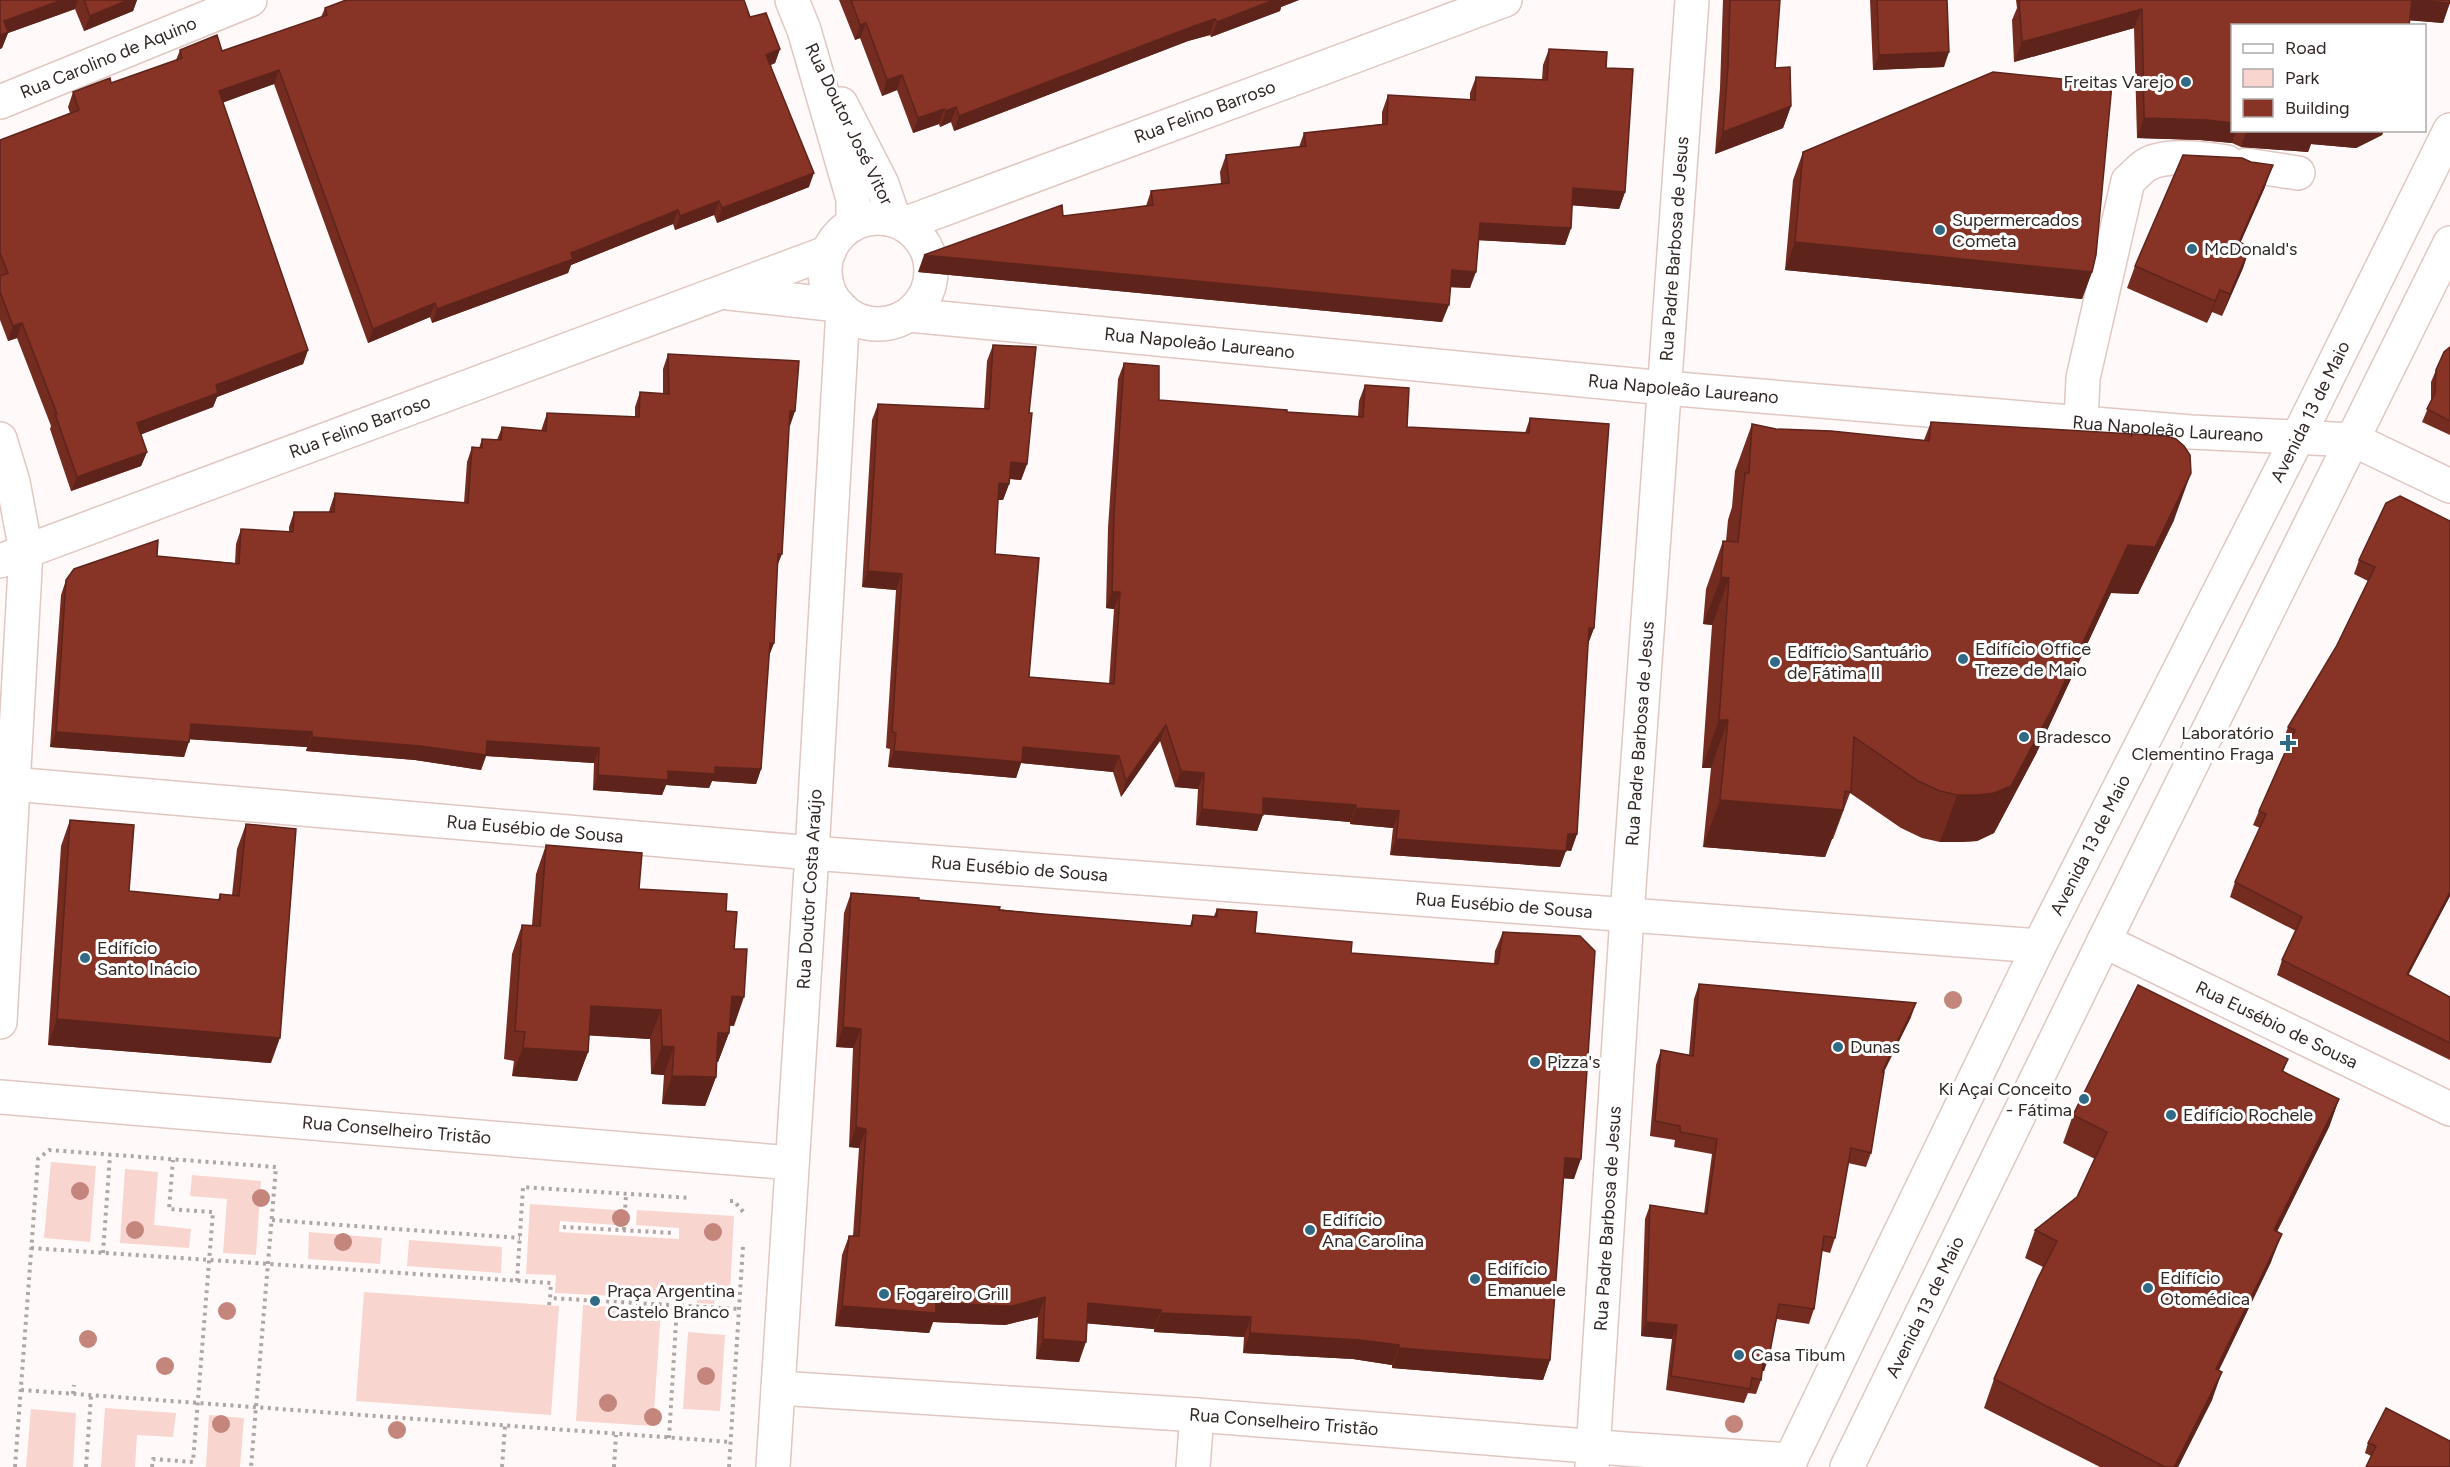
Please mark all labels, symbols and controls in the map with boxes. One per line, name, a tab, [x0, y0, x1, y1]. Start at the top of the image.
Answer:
street label: Rua Carolino de Aquino	[17, 12, 200, 104]
legend	[2231, 24, 2426, 132]
text: Road	[2285, 37, 2326, 59]
street label: Rua Doutor José Vitor	[800, 39, 898, 209]
text: Park	[2285, 67, 2320, 89]
place label: Freitas Varejo	[2063, 71, 2174, 93]
marker: Freitas Varejo	[2179, 75, 2193, 89]
street label: Rua Felino Barroso	[1131, 76, 1279, 148]
text: Building	[2285, 97, 2350, 119]
street label: Rua Padre Barbosa de Jesus	[1655, 136, 1693, 362]
place label: Supermercados Cometa	[1952, 209, 2079, 252]
marker: Supermercados Cometa	[1933, 223, 1947, 237]
place label: McDonald's	[2204, 238, 2298, 260]
marker: McDonald's	[2185, 242, 2199, 256]
street label: Rua Napoleão Laureano	[1103, 323, 1296, 363]
street label: Avenida 13 de Maio	[2266, 337, 2355, 486]
street label: Rua Napoleão Laureano	[1587, 370, 1780, 408]
street label: Rua Felino Barroso	[286, 391, 434, 463]
street label: Rua Napoleão Laureano	[2072, 411, 2264, 447]
street label: Rua Padre Barbosa de Jesus	[1621, 620, 1659, 847]
place label: Edifício Office Treze de Maio	[1975, 638, 2091, 681]
place label: Edifício Santuário de Fátima II	[1787, 641, 1929, 684]
marker: Edifício Office Treze de Maio	[1956, 652, 1970, 666]
marker: Edifício Santuário de Fátima II	[1768, 655, 1782, 669]
place label: Laboratório Clementino Fraga	[2132, 722, 2274, 765]
place label: Bradesco	[2036, 726, 2111, 748]
marker: Bradesco	[2017, 730, 2031, 744]
marker: Laboratório Clementino Fraga	[2279, 734, 2297, 752]
street label: Avenida 13 de Maio	[2045, 771, 2135, 919]
street label: Rua Doutor Costa Araújo	[792, 788, 827, 990]
street label: Rua Eusébio de Sousa	[446, 811, 624, 848]
street label: Rua Eusébio de Sousa	[930, 851, 1109, 886]
street label: Rua Eusébio de Sousa	[1415, 888, 1593, 923]
place label: Edifício Santo Inácio	[97, 937, 197, 980]
marker: Edifício Santo Inácio	[78, 951, 92, 965]
street label: Rua Eusébio de Sousa	[2192, 976, 2361, 1074]
place label: Dunas	[1850, 1036, 1900, 1058]
marker: Dunas	[1831, 1040, 1845, 1054]
place label: Pizza's	[1547, 1051, 1600, 1073]
marker: Pizza's	[1528, 1055, 1542, 1069]
place label: Ki Açai Conceito - Fátima	[1938, 1078, 2072, 1121]
marker: Ki Açai Conceito - Fátima	[2077, 1092, 2091, 1106]
place label: Edifício Rochele	[2183, 1104, 2313, 1126]
street label: Rua Padre Barbosa de Jesus	[1590, 1105, 1626, 1332]
marker: Edifício Rochele	[2164, 1108, 2178, 1122]
street label: Rua Conselheiro Tristão	[301, 1111, 492, 1149]
place label: Edifício Ana Carolina	[1322, 1209, 1424, 1252]
marker: Edifício Ana Carolina	[1303, 1223, 1317, 1237]
street label: Avenida 13 de Maio	[1881, 1233, 1969, 1382]
place label: Edifício Emanuele	[1487, 1258, 1566, 1301]
place label: Edifício Otomédica	[2160, 1267, 2250, 1310]
marker: Edifício Emanuele	[1468, 1272, 1482, 1286]
place label: Praça Argentina Castelo Branco	[607, 1280, 735, 1323]
marker: Edifício Otomédica	[2141, 1281, 2155, 1295]
place label: Fogareiro Grill	[896, 1283, 1009, 1305]
marker: Fogareiro Grill	[877, 1287, 891, 1301]
marker: Praça Argentina Castelo Branco	[588, 1294, 602, 1308]
place label: Casa Tibum	[1751, 1344, 1845, 1366]
marker: Casa Tibum	[1732, 1348, 1746, 1362]
street label: Rua Conselheiro Tristão	[1189, 1404, 1379, 1440]

